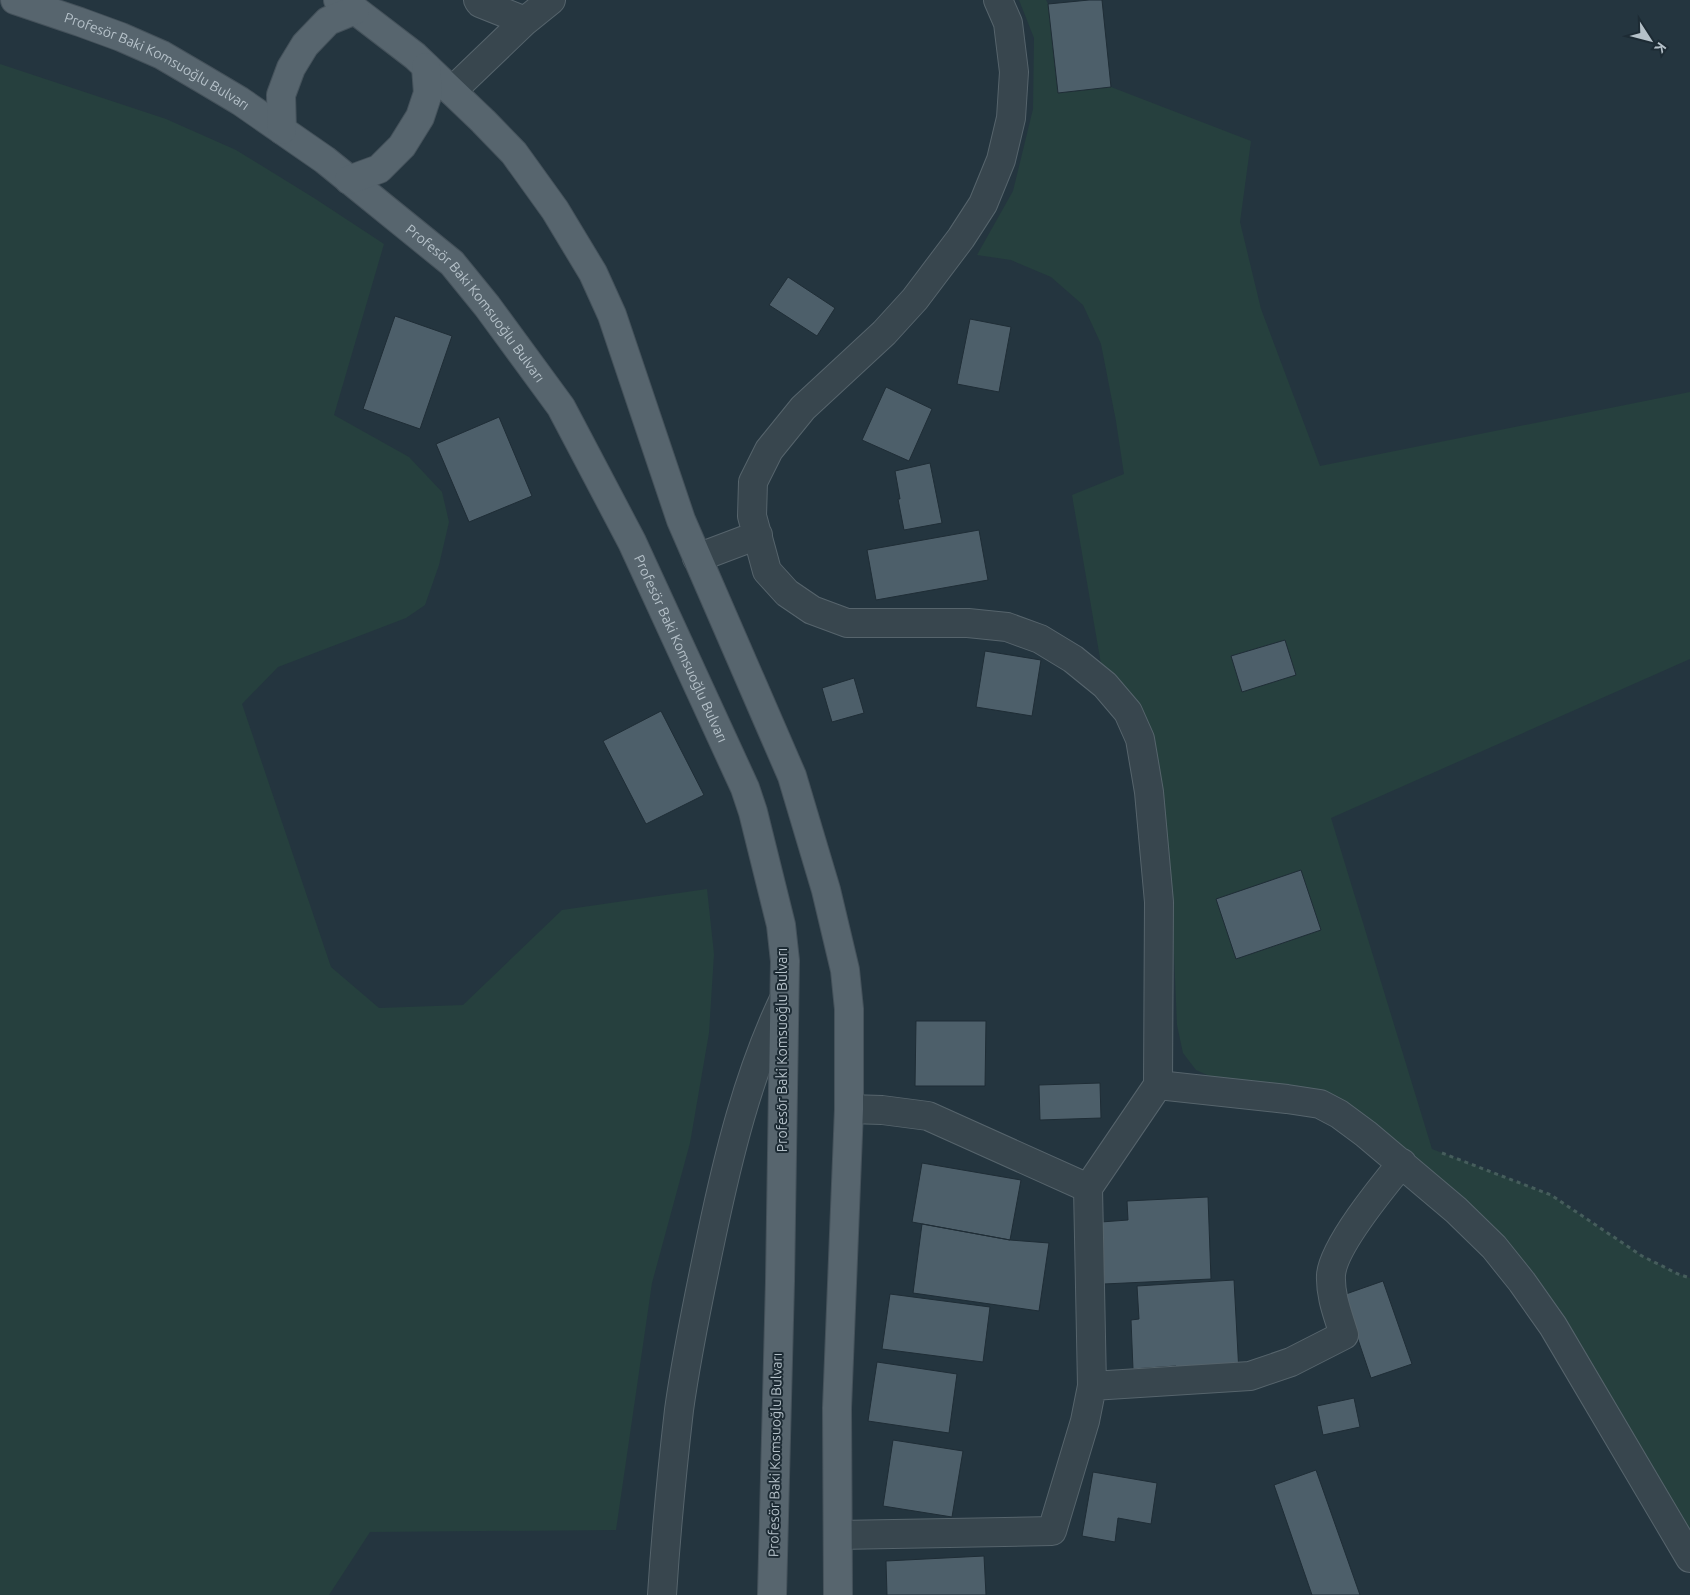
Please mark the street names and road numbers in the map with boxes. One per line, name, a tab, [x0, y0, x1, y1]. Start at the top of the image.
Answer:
street label: Profesör Baki Komsuoğlu Bulvarı	[62, 9, 253, 113]
street label: Profesör Baki Komsuoğlu Bulvarı	[403, 221, 548, 385]
street label: Profesör Baki Komsuoğlu Bulvarı	[631, 552, 731, 745]
street label: Profesör Baki Komsuoğlu Bulvarı	[774, 948, 790, 1152]
street label: Profesör Baki Komsuoğlu Bulvarı	[765, 1353, 785, 1557]

